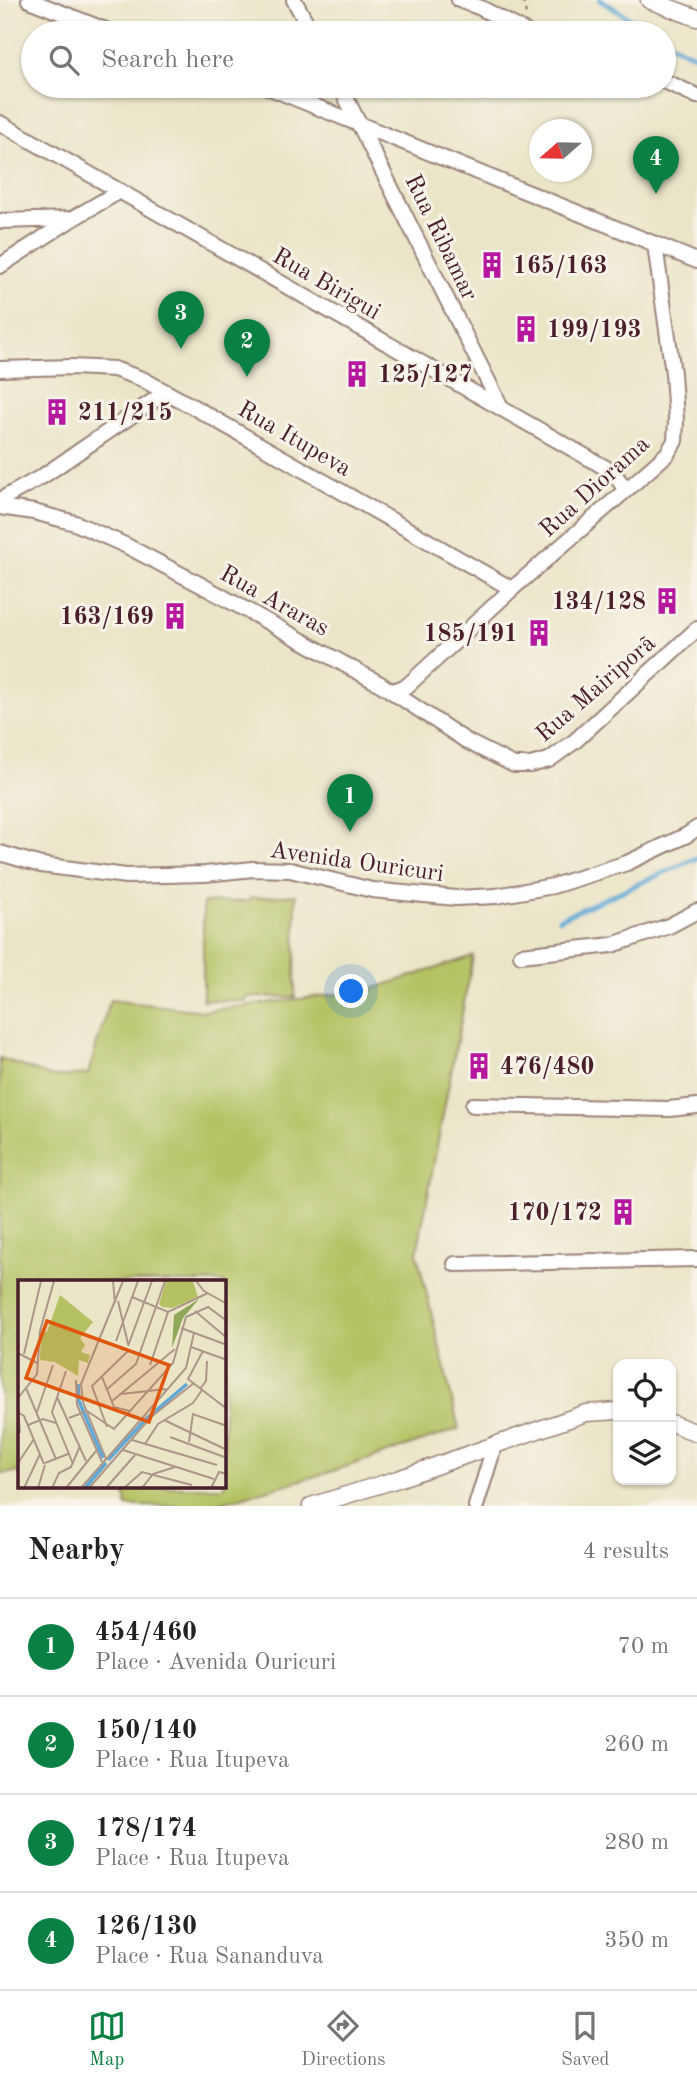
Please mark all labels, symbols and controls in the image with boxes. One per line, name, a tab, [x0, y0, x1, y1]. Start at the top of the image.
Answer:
search box	[21, 21, 676, 98]
icon: search	[45, 41, 83, 79]
text: Search here	[101, 47, 234, 73]
north arrow	[529, 119, 592, 182]
pin: 4	[633, 136, 679, 194]
street label: Rua Ribamar	[399, 171, 481, 305]
street label: Rua Birigui	[268, 244, 384, 325]
building icon: 165/163	[477, 250, 507, 280]
place label: 165/163	[513, 254, 607, 279]
pin: 3	[158, 291, 204, 349]
building icon: 199/193	[511, 314, 541, 344]
pin: 2	[224, 319, 270, 377]
place label: 199/193	[547, 319, 641, 343]
building icon: 125/127	[342, 359, 372, 389]
place label: 125/127	[378, 363, 472, 388]
building icon: 211/215	[42, 397, 72, 427]
street label: Rua Itupeva	[233, 398, 355, 482]
place label: 211/215	[78, 401, 172, 426]
street label: Rua Diorama	[536, 432, 655, 543]
street label: Rua Araras	[215, 562, 333, 642]
building icon: 134/128	[652, 586, 682, 616]
place label: 134/128	[552, 591, 646, 615]
building icon: 163/169	[160, 601, 190, 631]
place label: 163/169	[60, 606, 154, 630]
building icon: 185/191	[524, 618, 554, 648]
place label: 185/191	[424, 622, 518, 647]
street label: Rua Mairiporã	[532, 631, 661, 748]
pin: 1	[327, 774, 373, 832]
street label: Avenida Ouricuri	[268, 839, 445, 887]
your location	[334, 974, 368, 1008]
building icon: 476/480	[464, 1051, 494, 1081]
place label: 476/480	[500, 1056, 594, 1080]
building icon: 170/172	[608, 1197, 638, 1227]
place label: 170/172	[508, 1202, 602, 1226]
inset map	[18, 1280, 226, 1489]
map controls	[613, 1359, 676, 1485]
button: locate	[613, 1359, 676, 1422]
button: layers	[613, 1422, 676, 1485]
text: Nearby	[28, 1536, 125, 1566]
text: 4 results	[583, 1540, 669, 1563]
text: 454/460	[95, 1620, 197, 1646]
text: 1	[44, 1635, 58, 1658]
text: 70 m	[618, 1635, 669, 1658]
text: Place · Avenida Ouricuri	[95, 1651, 336, 1674]
text: 150/140	[95, 1718, 197, 1744]
text: 2	[44, 1733, 58, 1756]
text: 260 m	[604, 1733, 669, 1756]
text: Place · Rua Itupeva	[95, 1749, 289, 1772]
text: 178/174	[95, 1816, 197, 1842]
text: 3	[44, 1831, 58, 1854]
text: 280 m	[604, 1831, 669, 1854]
text: Place · Rua Itupeva	[95, 1847, 289, 1870]
text: 126/130	[95, 1914, 197, 1940]
text: 4	[44, 1929, 58, 1952]
text: 350 m	[604, 1929, 669, 1952]
text: Place · Rua Sananduva	[95, 1945, 324, 1968]
tab: Map	[88, 2007, 126, 2072]
tab: Directions	[301, 2007, 386, 2072]
tab: Saved	[561, 2007, 609, 2072]

